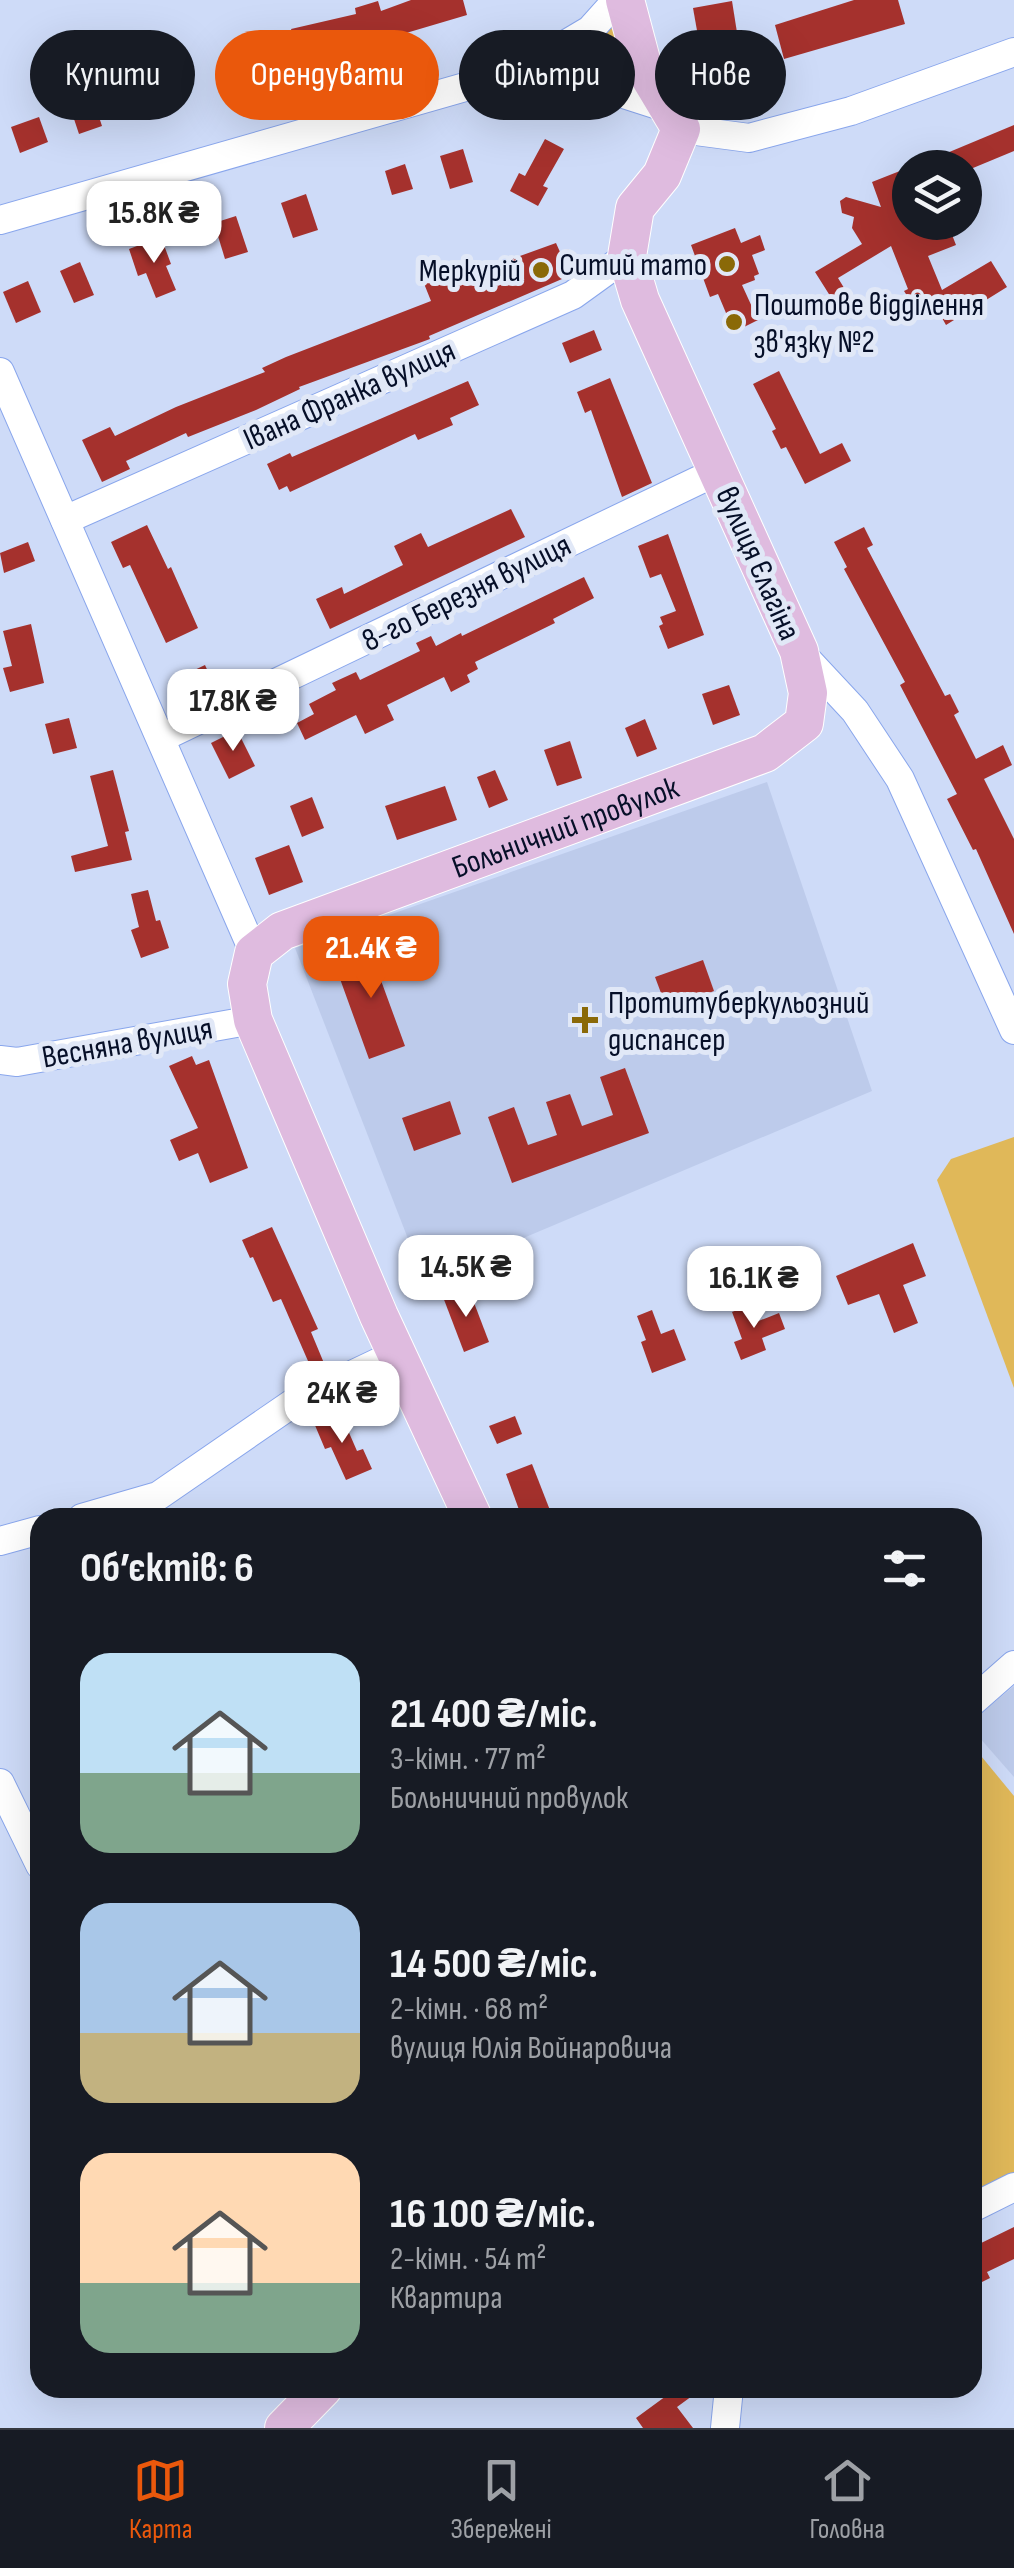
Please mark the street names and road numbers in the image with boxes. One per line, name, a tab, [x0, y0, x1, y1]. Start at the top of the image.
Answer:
street label: Івана Франка вулиця	[238, 331, 461, 459]
street label: вулиця Єлагіна	[707, 481, 809, 646]
street label: 8-го Березня вулиця	[356, 526, 577, 661]
street label: Больничний провулок	[447, 768, 685, 888]
street label: Весняна вулиця	[39, 1009, 216, 1078]

